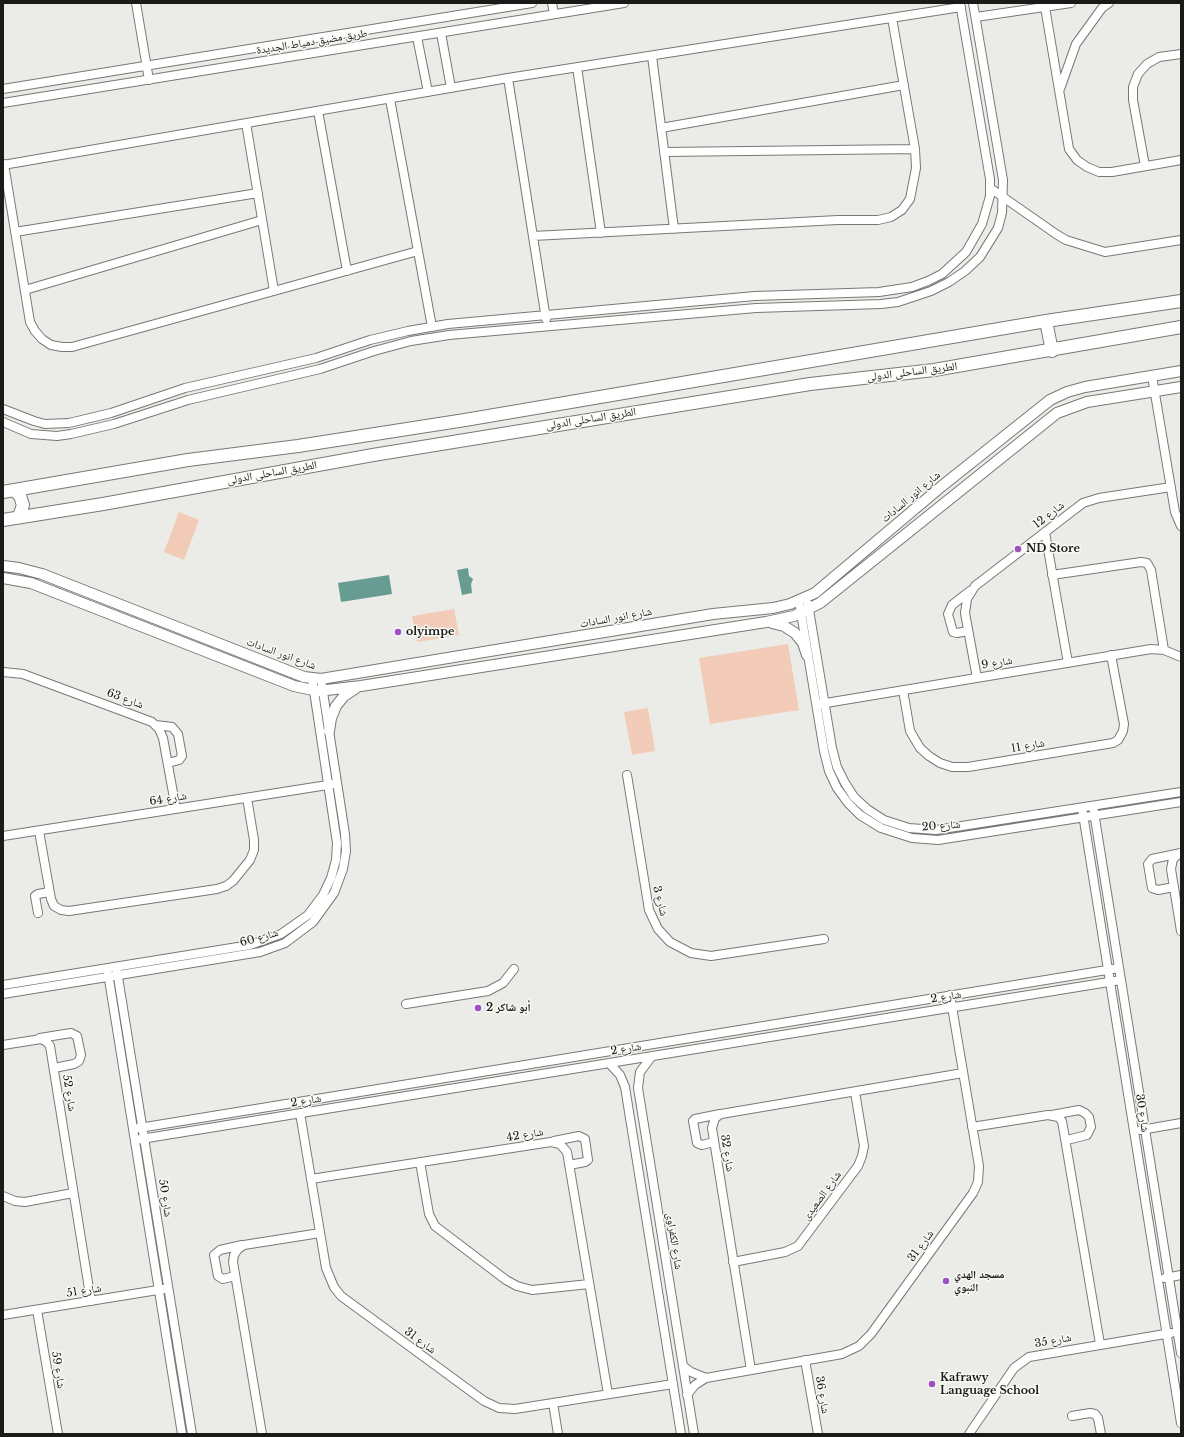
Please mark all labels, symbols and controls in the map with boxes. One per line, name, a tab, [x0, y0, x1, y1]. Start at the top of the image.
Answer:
street label: طريق مضيق دمياط الجديدة	[255, 27, 369, 57]
street label: الطريق الساحلى الدولى	[866, 360, 958, 384]
street label: الطريق الساحلى الدولى	[545, 405, 637, 433]
street label: الطريق الساحلى الدولى	[226, 459, 318, 487]
street label: شارع انور السادات	[879, 468, 943, 526]
street label: شارع 12	[1031, 499, 1067, 531]
place label: ND Store	[1026, 542, 1080, 556]
marker: ND Store	[1013, 544, 1023, 554]
street label: شارع انور السادات	[579, 605, 653, 631]
place label: olyimpe	[406, 625, 454, 639]
marker: olyimpe	[393, 627, 403, 637]
street label: شارع انور السادات	[244, 635, 318, 673]
street label: شارع 9	[981, 654, 1013, 672]
street label: شارع 63	[105, 686, 145, 712]
street label: شارع 11	[1010, 737, 1046, 755]
street label: شارع 64	[148, 790, 188, 808]
street label: شارع 20	[921, 818, 961, 834]
street label: شارع 3	[650, 884, 670, 918]
street label: شارع 60	[238, 926, 280, 950]
street label: شارع 2	[930, 988, 962, 1006]
place label: أبو شاكر 2	[486, 1001, 531, 1015]
marker: أبو شاكر 2	[473, 1003, 483, 1013]
street label: شارع 2	[610, 1040, 642, 1058]
street label: شارع 52	[60, 1074, 78, 1112]
street label: شارع 2	[290, 1092, 322, 1110]
street label: شارع 30	[1132, 1093, 1152, 1133]
street label: شارع 42	[506, 1126, 544, 1144]
street label: شارع 32	[718, 1133, 736, 1173]
street label: شارع الصعيدى	[800, 1169, 844, 1223]
street label: شارع 50	[155, 1178, 175, 1218]
street label: شارع الكفراوى	[663, 1212, 685, 1270]
street label: شارع 31	[905, 1228, 937, 1264]
place label: مسجد الهدي النبوي	[954, 1268, 1005, 1294]
marker: مسجد الهدي النبوي	[941, 1276, 951, 1286]
street label: شارع 51	[66, 1282, 102, 1300]
street label: شارع 31	[402, 1325, 438, 1357]
street label: شارع 35	[1034, 1331, 1072, 1351]
street label: شارع 59	[49, 1351, 67, 1389]
place label: Kafrawy Language School	[940, 1371, 1039, 1397]
street label: شارع 36	[812, 1375, 832, 1415]
marker: Kafrawy Language School	[927, 1379, 937, 1389]

